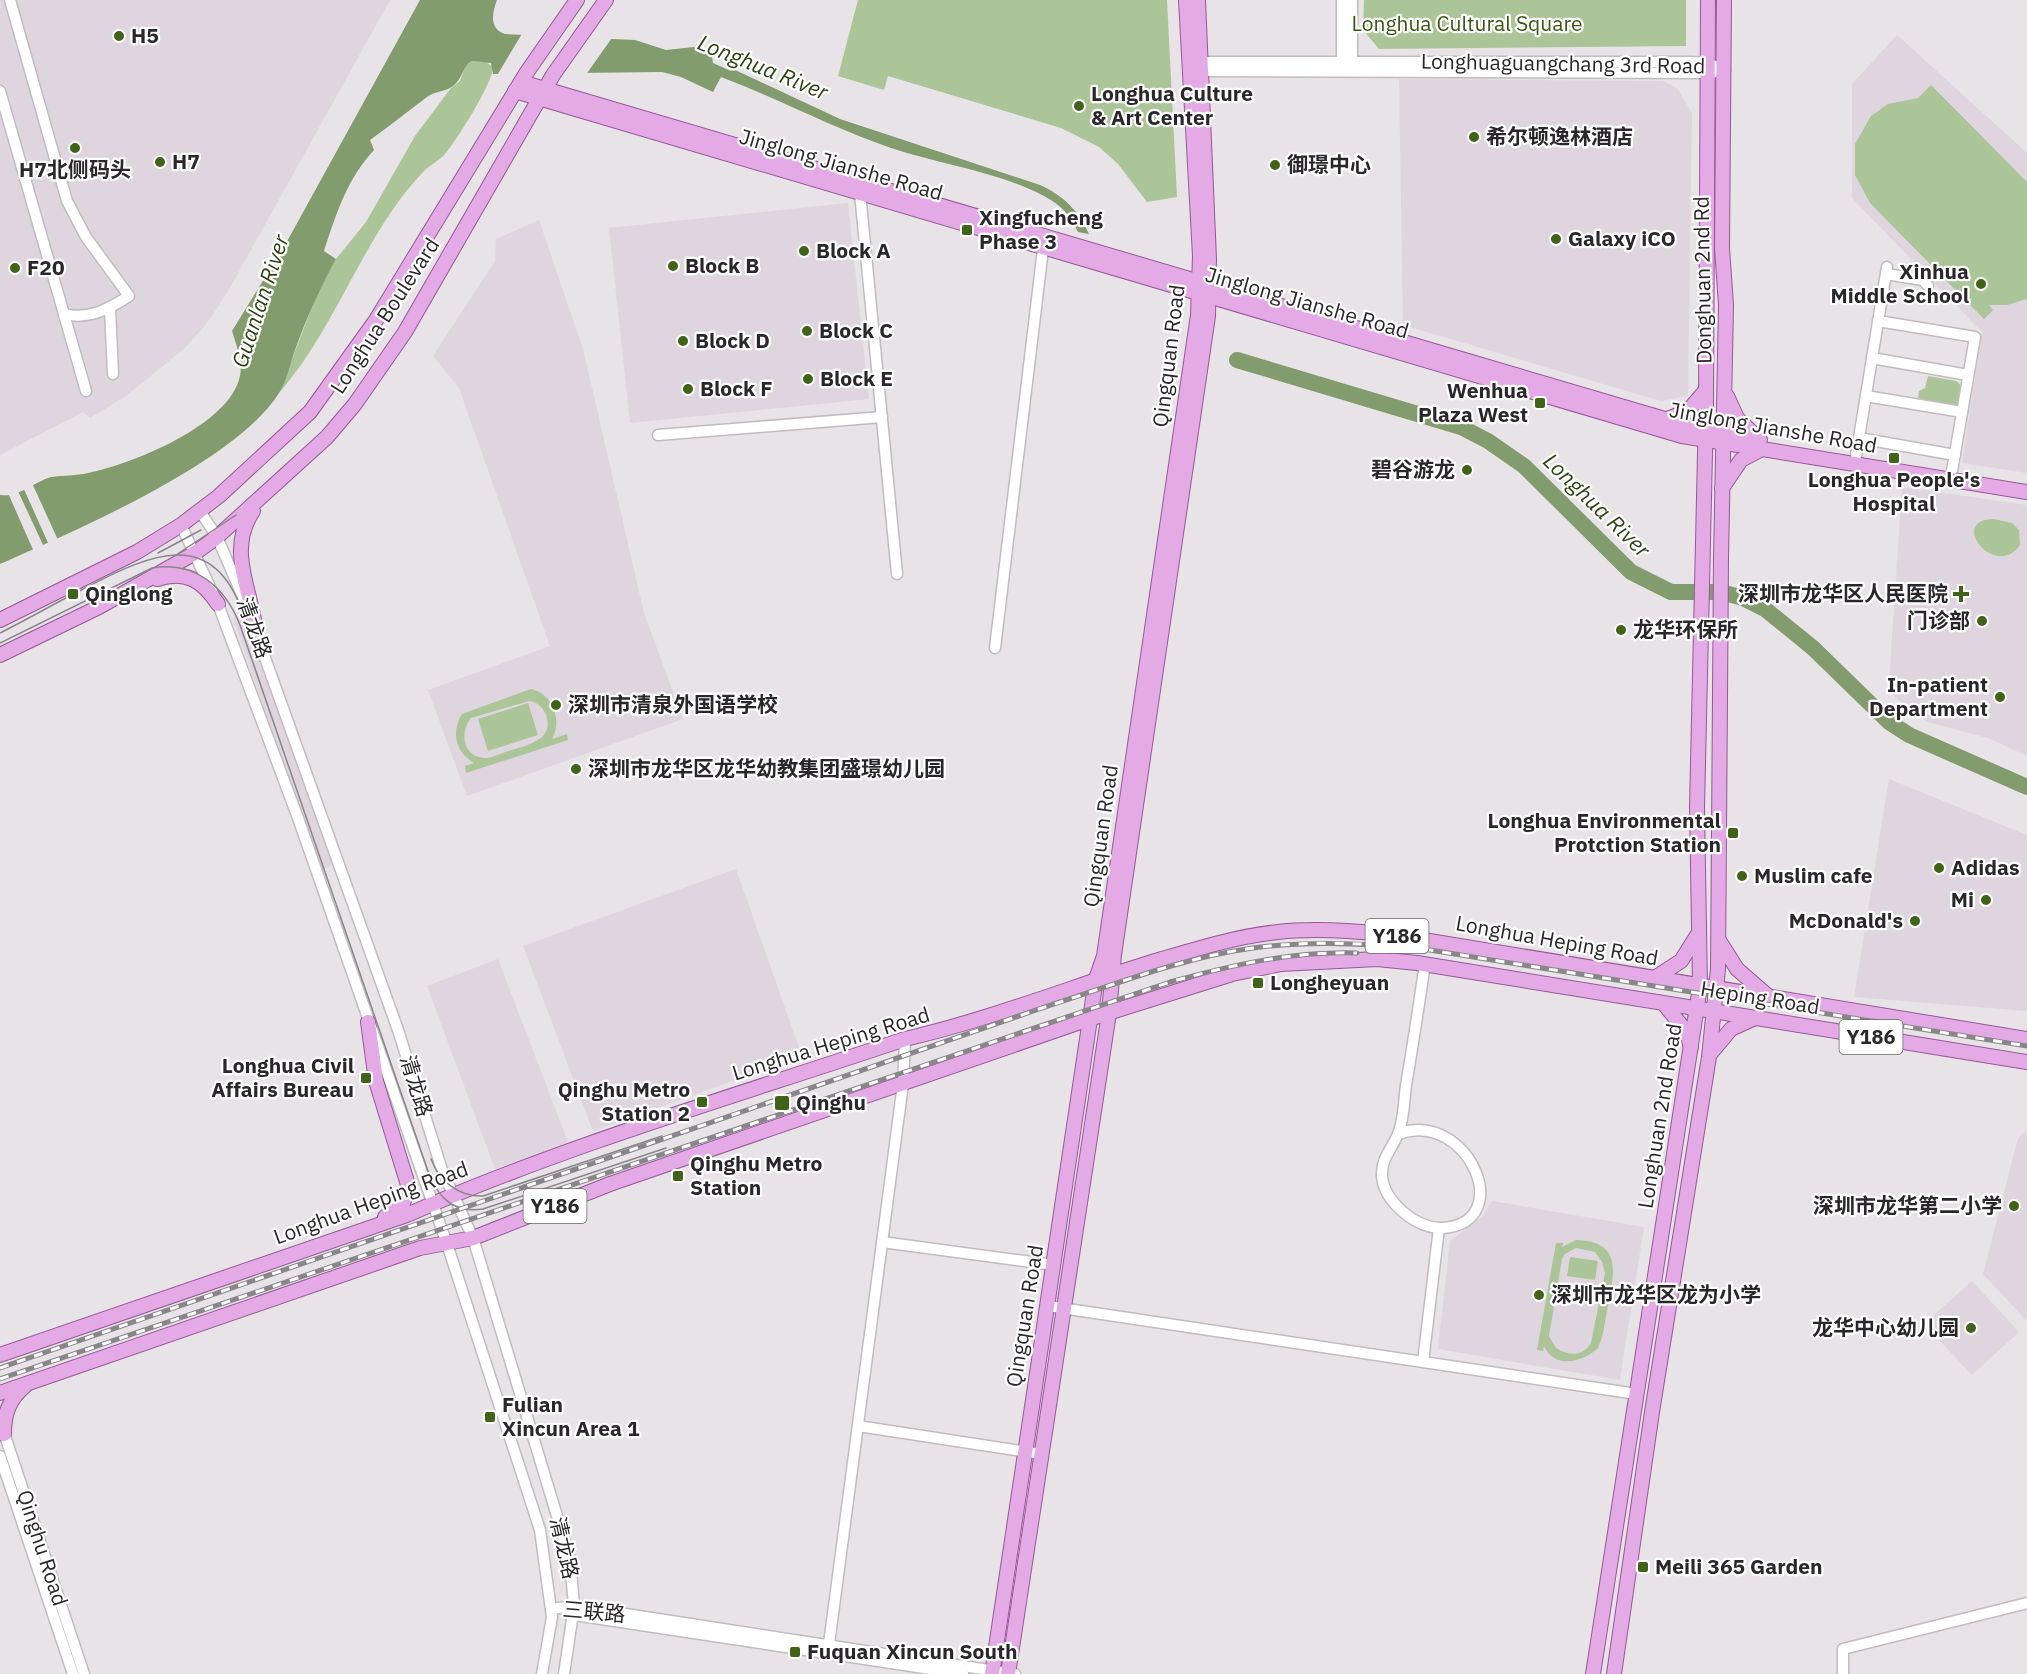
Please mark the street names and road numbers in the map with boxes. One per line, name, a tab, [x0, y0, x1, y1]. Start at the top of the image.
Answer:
street label: Longhuaguangchang 3rd Road	[1421, 47, 1705, 79]
street label: Jinglong Jianshe Road	[736, 122, 946, 207]
street label: Donghuan 2nd Rd	[1687, 196, 1717, 364]
street label: Longhua Boulevard	[323, 232, 445, 399]
street label: Jinglong Jianshe Road	[1202, 260, 1412, 345]
street label: Qingquan Road	[1145, 283, 1191, 429]
street label: Jinglong Jianshe Road	[1667, 395, 1879, 459]
street label: 清龙路	[231, 593, 279, 662]
street label: Qingquan Road	[1076, 763, 1124, 909]
street label: Longhua Heping Road	[1454, 908, 1661, 972]
road number: Y186	[1366, 919, 1428, 953]
street label: Heping Road	[1699, 974, 1822, 1020]
street label: Longhua Heping Road	[729, 1000, 933, 1086]
road number: Y186	[1840, 1020, 1902, 1054]
street label: Longhuan 2nd Road	[1631, 1021, 1687, 1210]
street label: 清龙路	[394, 1051, 440, 1120]
street label: Longhua Heping Road	[269, 1154, 472, 1250]
road number: Y186	[524, 1189, 586, 1223]
street label: Qingquan Road	[999, 1243, 1049, 1389]
street label: Qinghu Road	[11, 1486, 75, 1609]
street label: 清龙路	[544, 1514, 586, 1582]
street label: 三联路	[561, 1594, 627, 1628]

